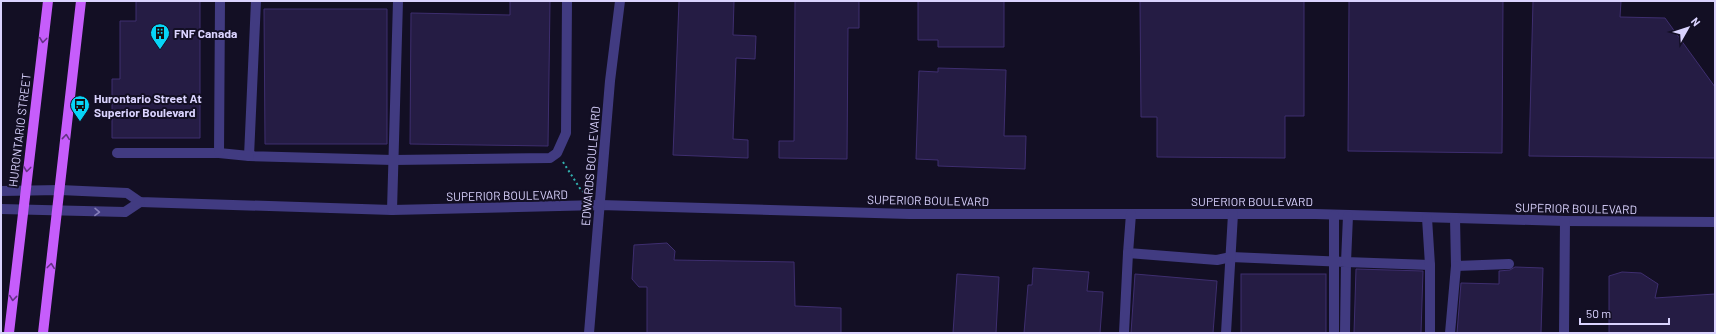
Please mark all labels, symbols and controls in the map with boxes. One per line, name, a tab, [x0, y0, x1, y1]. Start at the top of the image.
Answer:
north arrow	[1668, 8, 1708, 48]
text: N	[1689, 14, 1704, 28]
building icon: FNF Canada	[149, 22, 171, 50]
place label: FNF Canada	[174, 26, 237, 40]
one-way arrow	[39, 37, 48, 43]
street label: HURONTARIO STREET	[5, 72, 33, 188]
place label: Hurontario Street At Superior Boulevard	[94, 91, 202, 119]
bus stop icon: Hurontario Street At Superior Boulevard	[69, 94, 91, 122]
street label: EDWARDS BOULEVARD	[578, 105, 602, 227]
one-way arrow	[61, 134, 70, 140]
one-way arrow	[23, 166, 32, 172]
street label: SUPERIOR BOULEVARD	[446, 187, 568, 203]
street label: SUPERIOR BOULEVARD	[867, 192, 989, 208]
street label: SUPERIOR BOULEVARD	[1191, 194, 1313, 208]
street label: SUPERIOR BOULEVARD	[1515, 200, 1637, 216]
one-way arrow	[94, 207, 100, 216]
one-way arrow	[46, 263, 55, 269]
one-way arrow	[9, 295, 18, 301]
scale bar	[1580, 300, 1669, 326]
text: 50 m	[1586, 306, 1611, 320]

